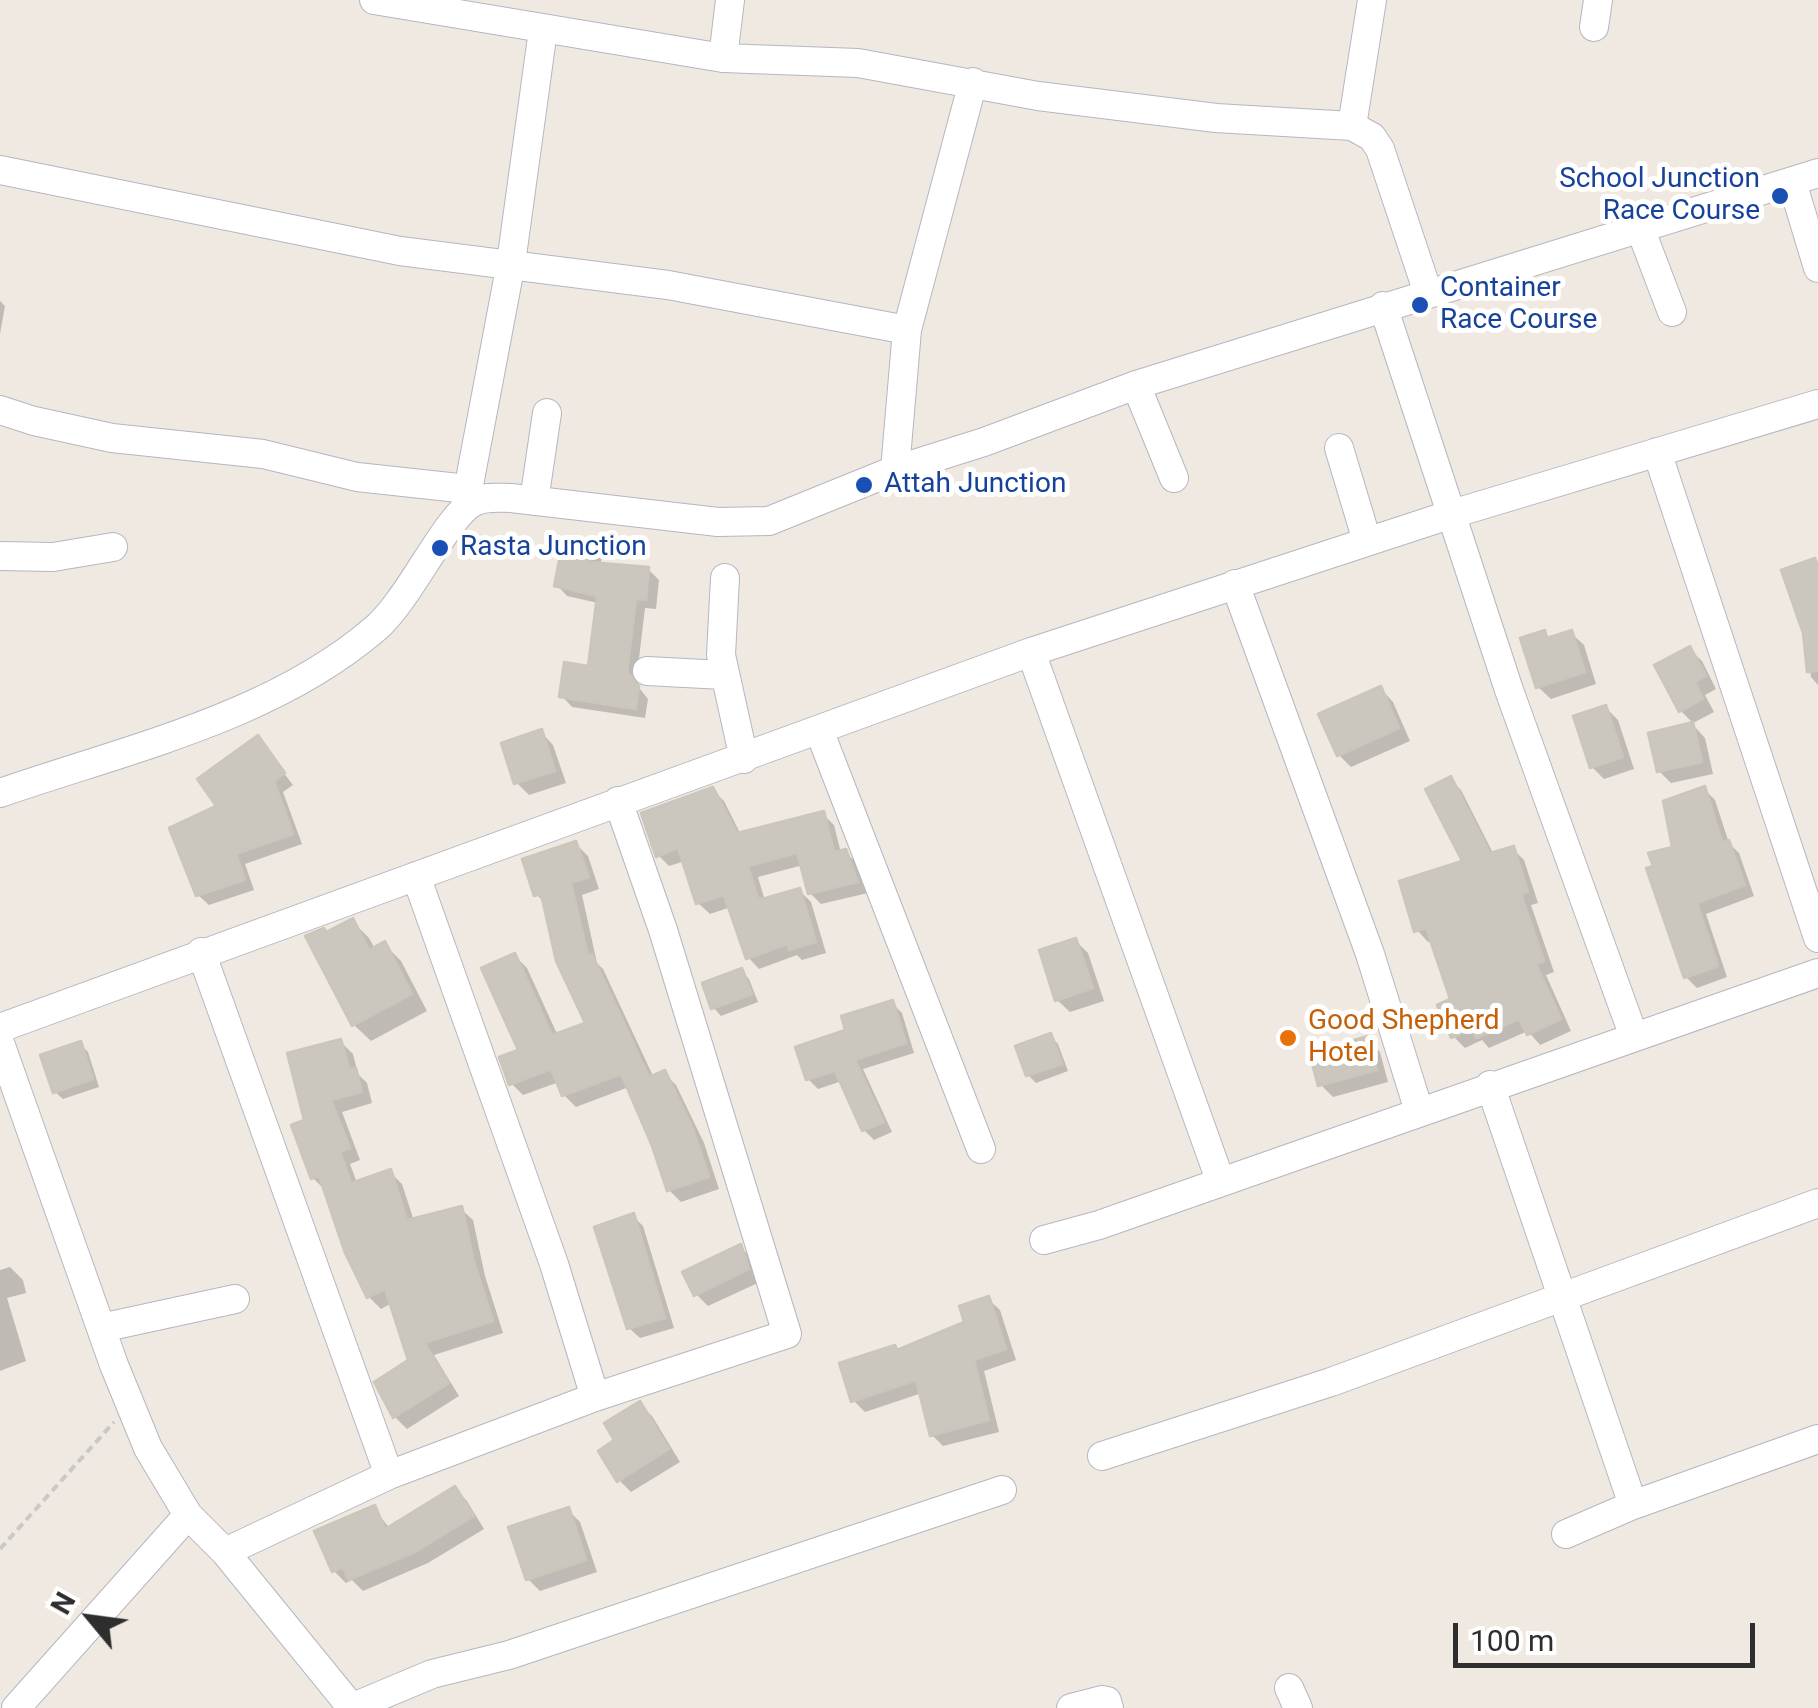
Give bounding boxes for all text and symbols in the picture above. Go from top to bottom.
place label: School Junction Race Course [1559,163,1760,229]
marker: School Junction Race Course [1769,185,1791,207]
place label: Container Race Course [1440,272,1597,338]
marker: Container Race Course [1409,294,1431,316]
place label: Attah Junction [884,468,1066,502]
marker: Attah Junction [853,474,875,496]
place label: Rasta Junction [460,531,647,565]
marker: Rasta Junction [429,537,451,559]
place label: Good Shepherd Hotel [1308,1005,1500,1071]
marker: Good Shepherd Hotel [1277,1027,1299,1049]
north arrow [40,1568,140,1668]
text: N [44,1587,83,1620]
scale bar [1458,1603,1760,1665]
text: 100 m [1470,1623,1554,1658]

